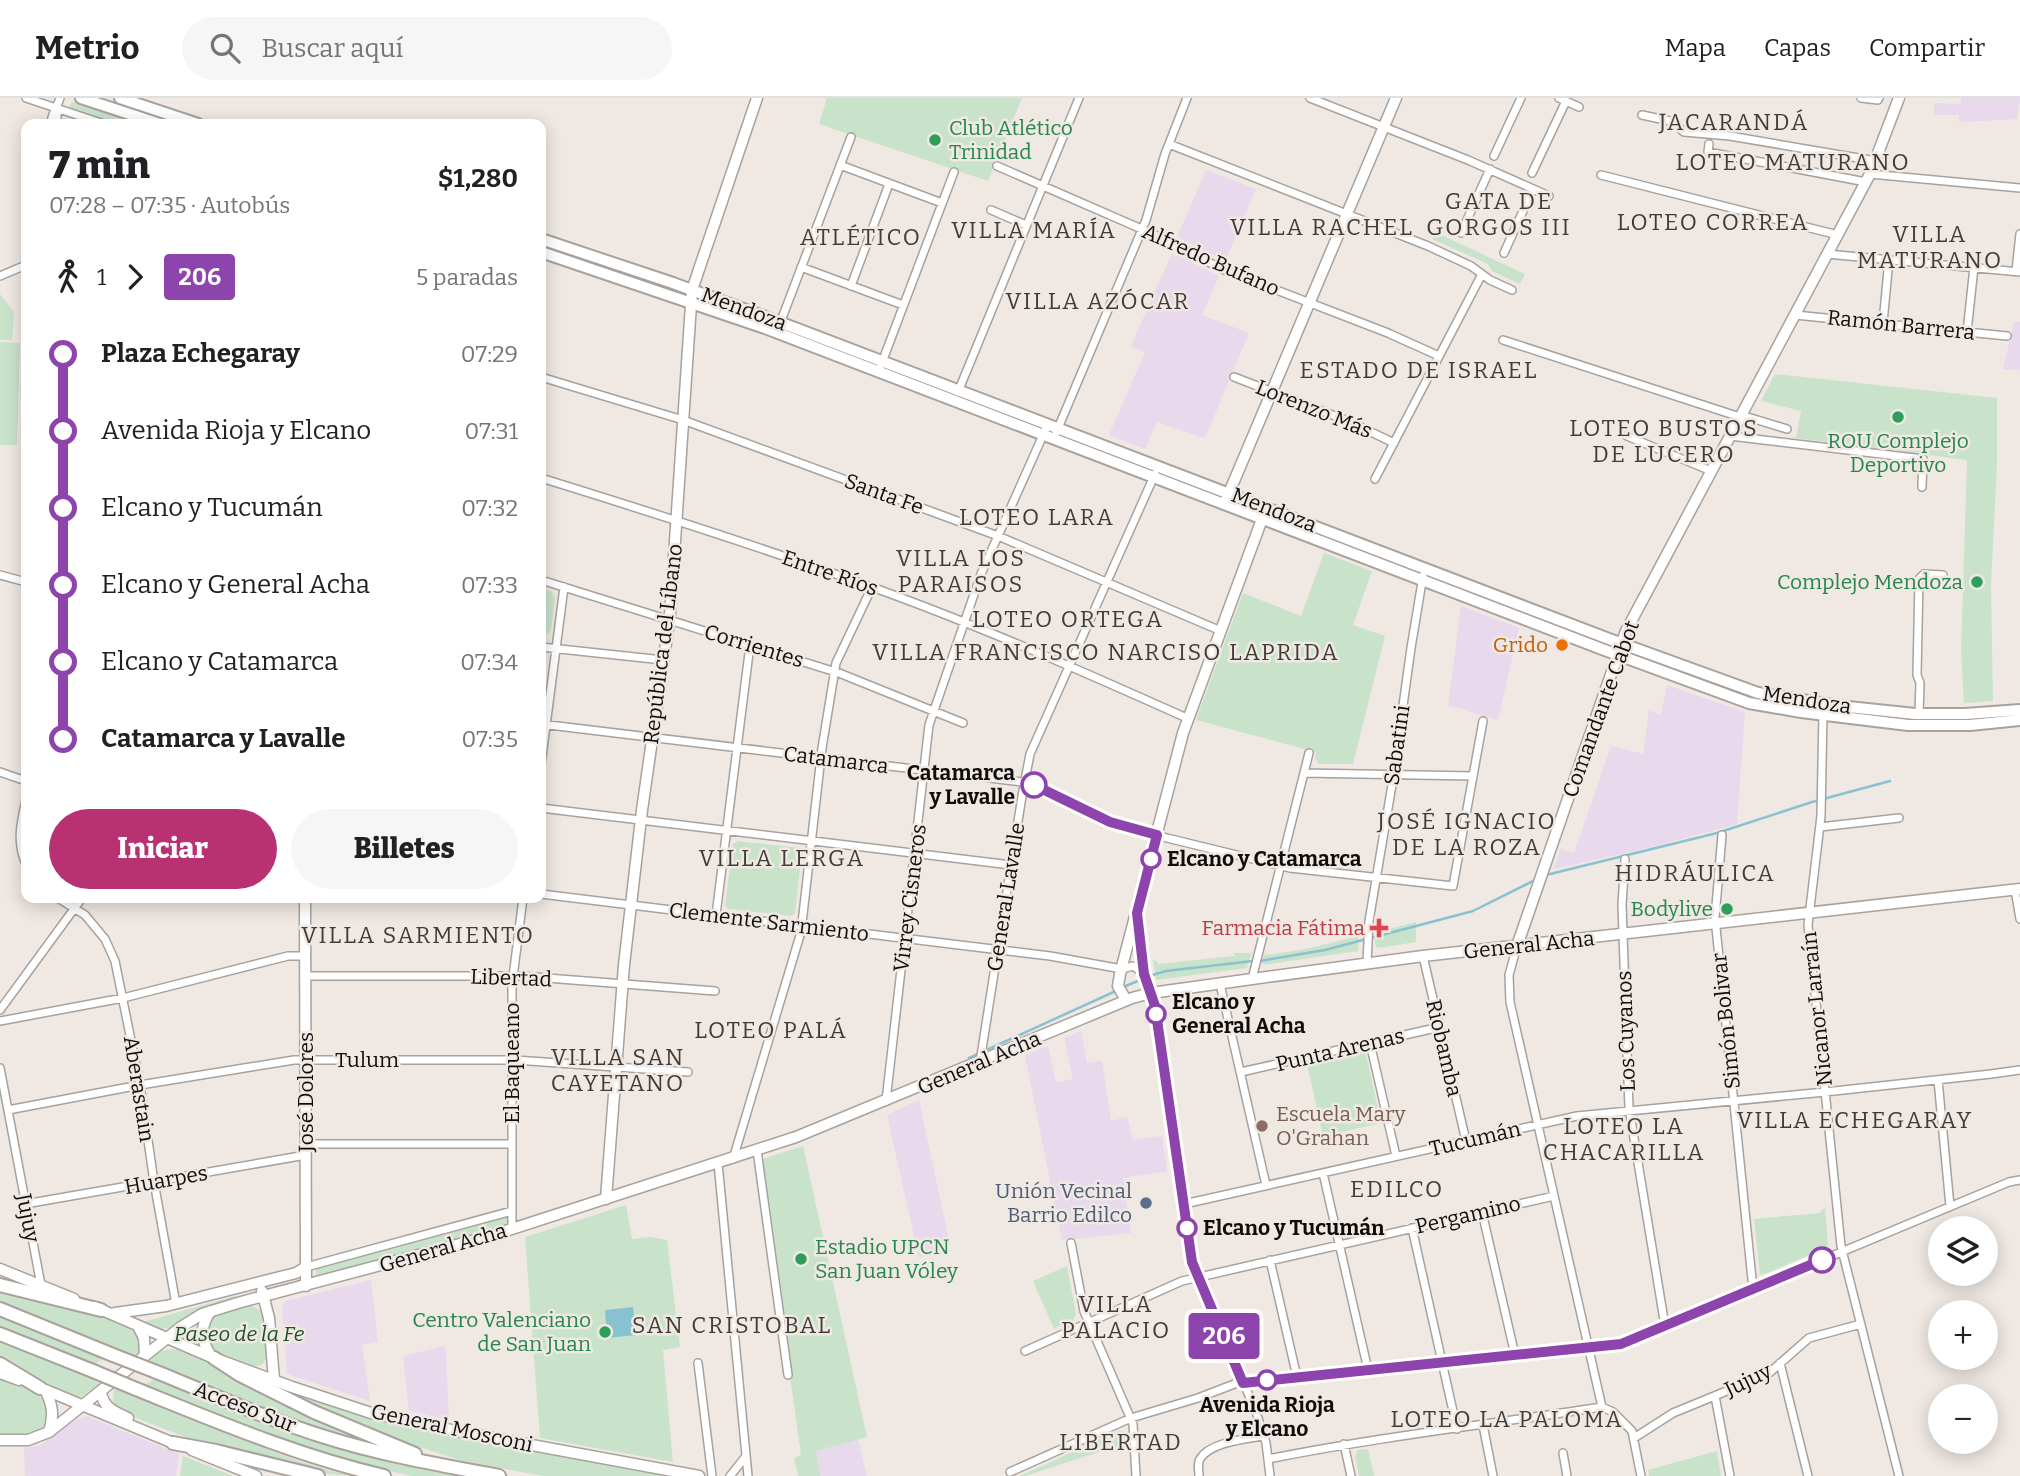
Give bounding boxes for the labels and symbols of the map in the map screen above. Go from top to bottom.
district label: JACARANDÁ [1658,108,1809,136]
place label: Club Atlético Trinidad [949,115,1073,165]
marker: Club Atlético Trinidad [927,132,943,148]
district label: LOTEO MATURANO [1675,148,1911,176]
district label: GATA DE GORGOS III [1426,187,1572,241]
district label: LOTEO CORREA [1617,208,1809,236]
district label: VILLA RACHEL [1230,213,1414,241]
district label: VILLA MARÍA [951,216,1117,244]
street label: Alfredo Bufano [1138,218,1284,302]
district label: VILLA MATURANO [1857,220,2003,274]
district label: ATLÉTICO [800,223,922,251]
street label: Mendoza [698,282,791,337]
district label: VILLA AZÓCAR [1006,287,1190,315]
street label: Ramón Barrera [1826,304,1977,346]
district label: ESTADO DE ISRAEL [1300,356,1538,384]
street label: Lorenzo Más [1252,374,1376,444]
marker: ROU Complejo Deportivo [1890,409,1906,425]
district label: LOTEO BUSTOS DE LUCERO [1569,414,1759,468]
place label: ROU Complejo Deportivo [1827,428,1969,478]
street label: Santa Fe [841,468,927,520]
street label: Mendoza [1228,482,1321,538]
district label: LOTEO LARA [959,503,1115,531]
street label: República del Líbano [638,542,688,746]
street label: Entre Ríos [778,544,882,602]
district label: VILLA LOS PARAISOS [896,544,1026,598]
place label: Complejo Mendoza [1777,569,1964,595]
marker: Complejo Mendoza [1969,574,1985,590]
district label: LOTEO ORTEGA [972,605,1164,633]
street label: Comandante Cabot [1557,617,1645,801]
street label: Corrientes [701,619,807,673]
place label: Grido [1493,632,1548,658]
marker: Grido [1554,637,1570,653]
district label: VILLA FRANCISCO NARCISO LAPRIDA [872,638,1340,666]
street label: Mendoza [1761,680,1854,720]
street label: Sabatini [1379,703,1415,787]
street label: Catamarca [782,741,891,779]
place label: Catamarca y Lavalle [907,760,1015,810]
marker: Catamarca y Lavalle [1021,772,1047,798]
district label: JOSÉ IGNACIO DE LA ROZA [1376,807,1557,861]
street label: General Lavalle [981,821,1031,973]
street label: Virrey Cisneros [888,823,932,973]
district label: VILLA LERGA [699,844,865,872]
place label: Elcano y Catamarca [1167,846,1362,872]
marker: Elcano y Catamarca [1141,849,1161,869]
district label: HIDRÁULICA [1615,859,1775,887]
place label: Bodylive [1631,896,1713,922]
street label: Clemente Sarmiento [667,897,871,947]
marker: Bodylive [1719,901,1735,917]
place label: Farmacia Fátima [1202,915,1366,941]
marker: Farmacia Fátima [1371,920,1387,936]
district label: VILLA SARMIENTO [301,921,535,949]
street label: General Acha [1462,925,1596,965]
street label: Nicanor Larraín [1796,931,1838,1087]
street label: Simón Bolivar [1706,952,1746,1090]
street label: Libertad [470,964,552,992]
street label: Los Cuyanos [1611,970,1641,1092]
place label: Elcano y General Acha [1172,989,1306,1039]
street label: Riobamba [1420,997,1468,1100]
street label: El Baqueano [499,1002,525,1124]
marker: Elcano y General Acha [1146,1004,1166,1024]
district label: LOTEO PALÁ [694,1016,848,1044]
street label: Punta Arenas [1273,1023,1407,1077]
street label: General Acha [913,1025,1045,1101]
street label: José Dolores [293,1032,319,1153]
street label: Aberastain [118,1034,160,1144]
district label: VILLA SAN CAYETANO [551,1043,685,1097]
street label: Tulum [335,1047,399,1073]
place label: Escuela Mary O'Grahan [1276,1101,1406,1151]
district label: VILLA ECHEGARAY [1737,1106,1973,1134]
district label: LOTEO LA CHACARILLA [1543,1112,1705,1166]
street label: Tucumán [1427,1116,1523,1162]
marker: Escuela Mary O'Grahan [1254,1118,1270,1134]
street label: Huarpes [122,1160,210,1200]
district label: EDILCO [1350,1175,1444,1203]
place label: Unión Vecinal Barrio Edilco [995,1178,1132,1228]
street label: Jujuy [10,1190,46,1245]
street label: Pergamino [1413,1190,1523,1240]
marker: Unión Vecinal Barrio Edilco [1138,1195,1154,1211]
place label: Elcano y Tucumán [1203,1215,1385,1241]
street label: General Acha [376,1217,510,1279]
marker: Elcano y Tucumán [1177,1218,1197,1238]
place label: Estadio UPCN San Juan Vóley [815,1234,959,1284]
unlabelled marker [1809,1247,1835,1273]
marker: Estadio UPCN San Juan Vóley [793,1251,809,1267]
district label: VILLA PALACIO [1061,1290,1171,1344]
place label: Centro Valenciano de San Juan [412,1307,591,1357]
district label: SAN CRISTOBAL [632,1311,832,1339]
line badge: 206 [1184,1313,1264,1359]
park label: Paseo de la Fe [174,1321,305,1347]
marker: Centro Valenciano de San Juan [597,1324,613,1340]
street label: Jujuy [1719,1357,1777,1403]
marker: Avenida Rioja y Elcano [1257,1370,1277,1390]
street label: Acceso Sur [190,1376,300,1438]
place label: Avenida Rioja y Elcano [1199,1392,1335,1442]
street label: General Mosconi [369,1398,535,1458]
district label: LOTEO LA PALOMA [1390,1405,1624,1433]
district label: LIBERTAD [1059,1428,1183,1456]

